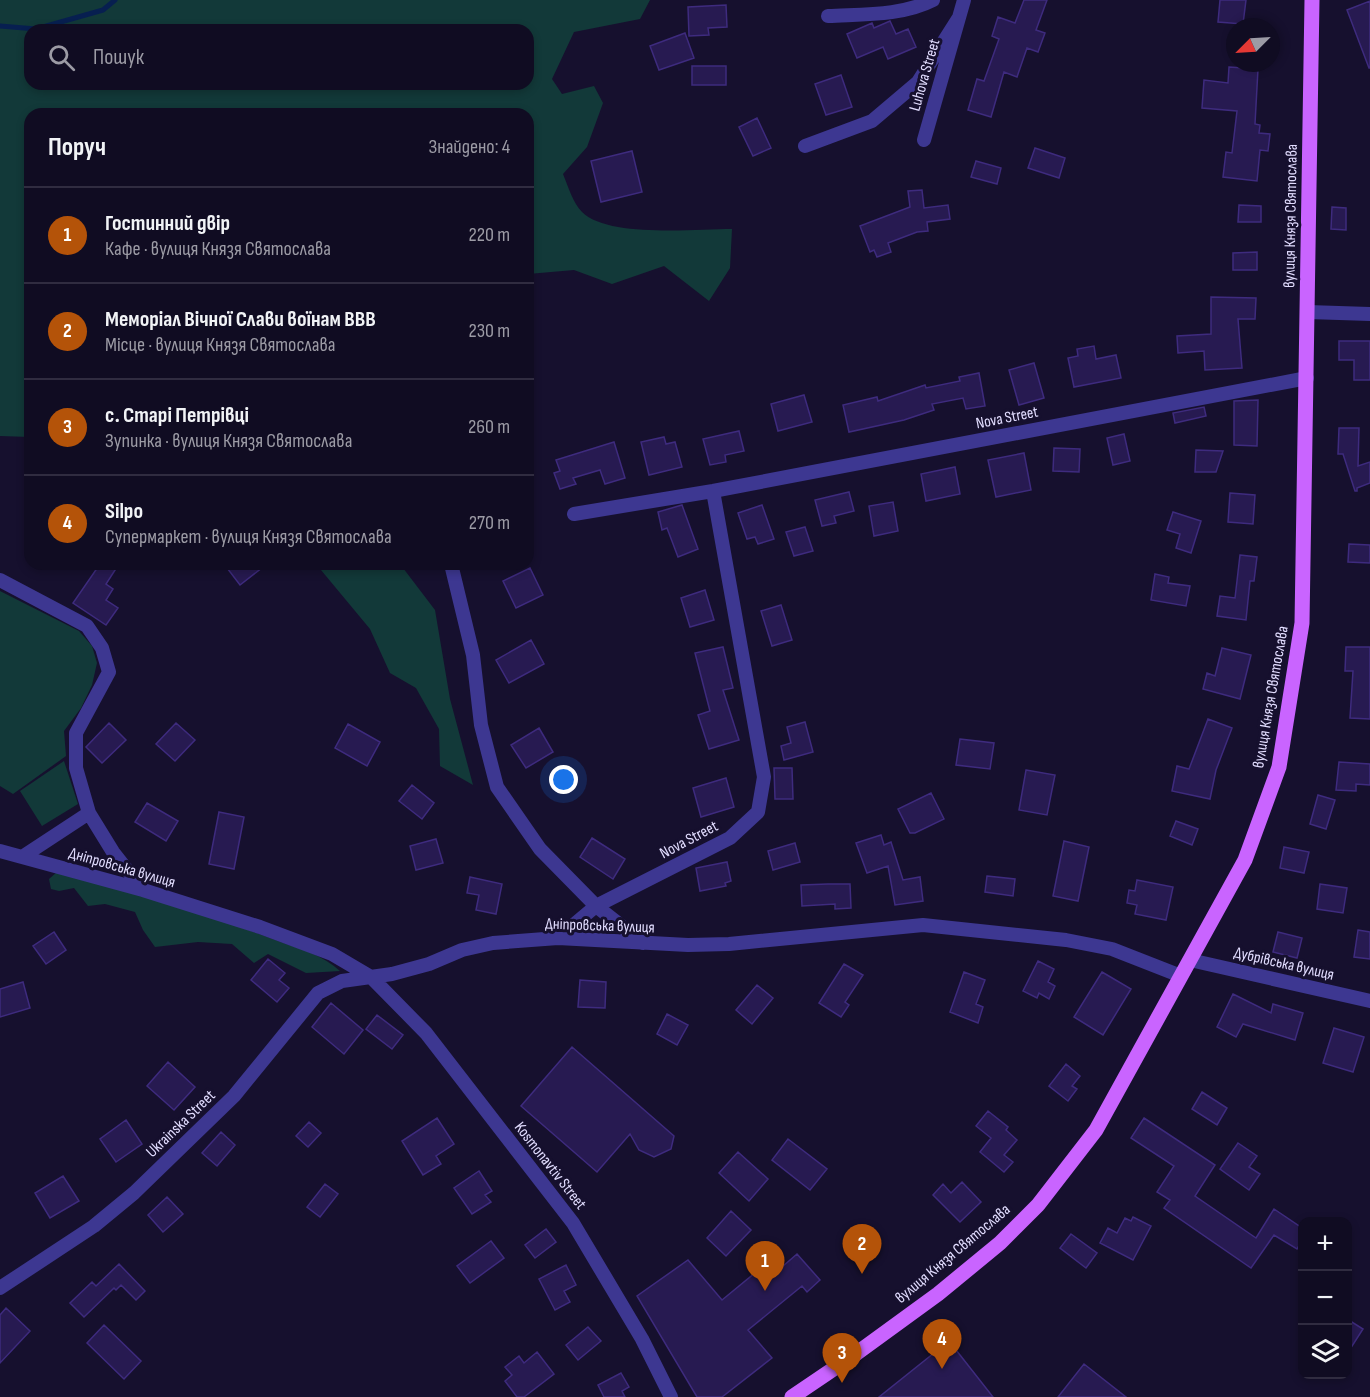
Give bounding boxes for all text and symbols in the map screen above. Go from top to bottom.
north arrow [1226,18,1280,72]
search box [24,24,534,90]
street label: Luhova Street [906,37,944,113]
icon: search [45,41,78,74]
text: Пошук [93,44,144,71]
text: Поруч [48,132,106,163]
text: Знайдено: 4 [428,135,510,159]
street label: вулиця Князя Святослава [1280,144,1302,288]
text: Гостинний двір [105,210,230,237]
text: 1 [64,223,71,247]
text: 220 m [469,223,510,247]
text: Кафе · вулиця Князя Святослава [105,237,331,261]
text: Меморіал Вічної Слави воїнам ВВВ [105,306,376,333]
text: 2 [63,319,72,343]
text: 230 m [468,319,510,343]
text: Місце · вулиця Князя Святослава [105,333,335,357]
text: с. Старі Петрівці [105,402,249,429]
street label: Nova Street [974,403,1040,433]
text: 3 [63,415,72,439]
text: 260 m [468,415,510,439]
text: Зупинка · вулиця Князя Святослава [105,429,352,453]
text: Silpo [105,498,143,525]
text: 4 [63,511,72,535]
text: 270 m [469,511,510,535]
text: Супермаркет · вулиця Князя Святослава [105,525,392,549]
street label: вулиця Князя Святослава [1249,624,1293,770]
your location [549,765,578,794]
street label: Nova Street [657,817,721,863]
street label: Дніпровська вулиця [67,844,177,892]
street label: Дніпровська вулиця [545,915,655,937]
street label: Дубрівська вулиця [1232,943,1336,985]
street label: Ukrainska Street [143,1086,220,1162]
street label: Kosmonavtiv Street [510,1118,590,1214]
street label: вулиця Князя Святослава [892,1200,1014,1308]
map controls [1298,1217,1352,1379]
button: + [1298,1217,1352,1271]
pin: 2 [842,1224,882,1274]
pin: 1 [746,1242,784,1291]
button: − [1298,1271,1352,1325]
pin: 4 [922,1320,962,1369]
button: layers [1298,1325,1352,1379]
pin: 3 [822,1334,862,1383]

